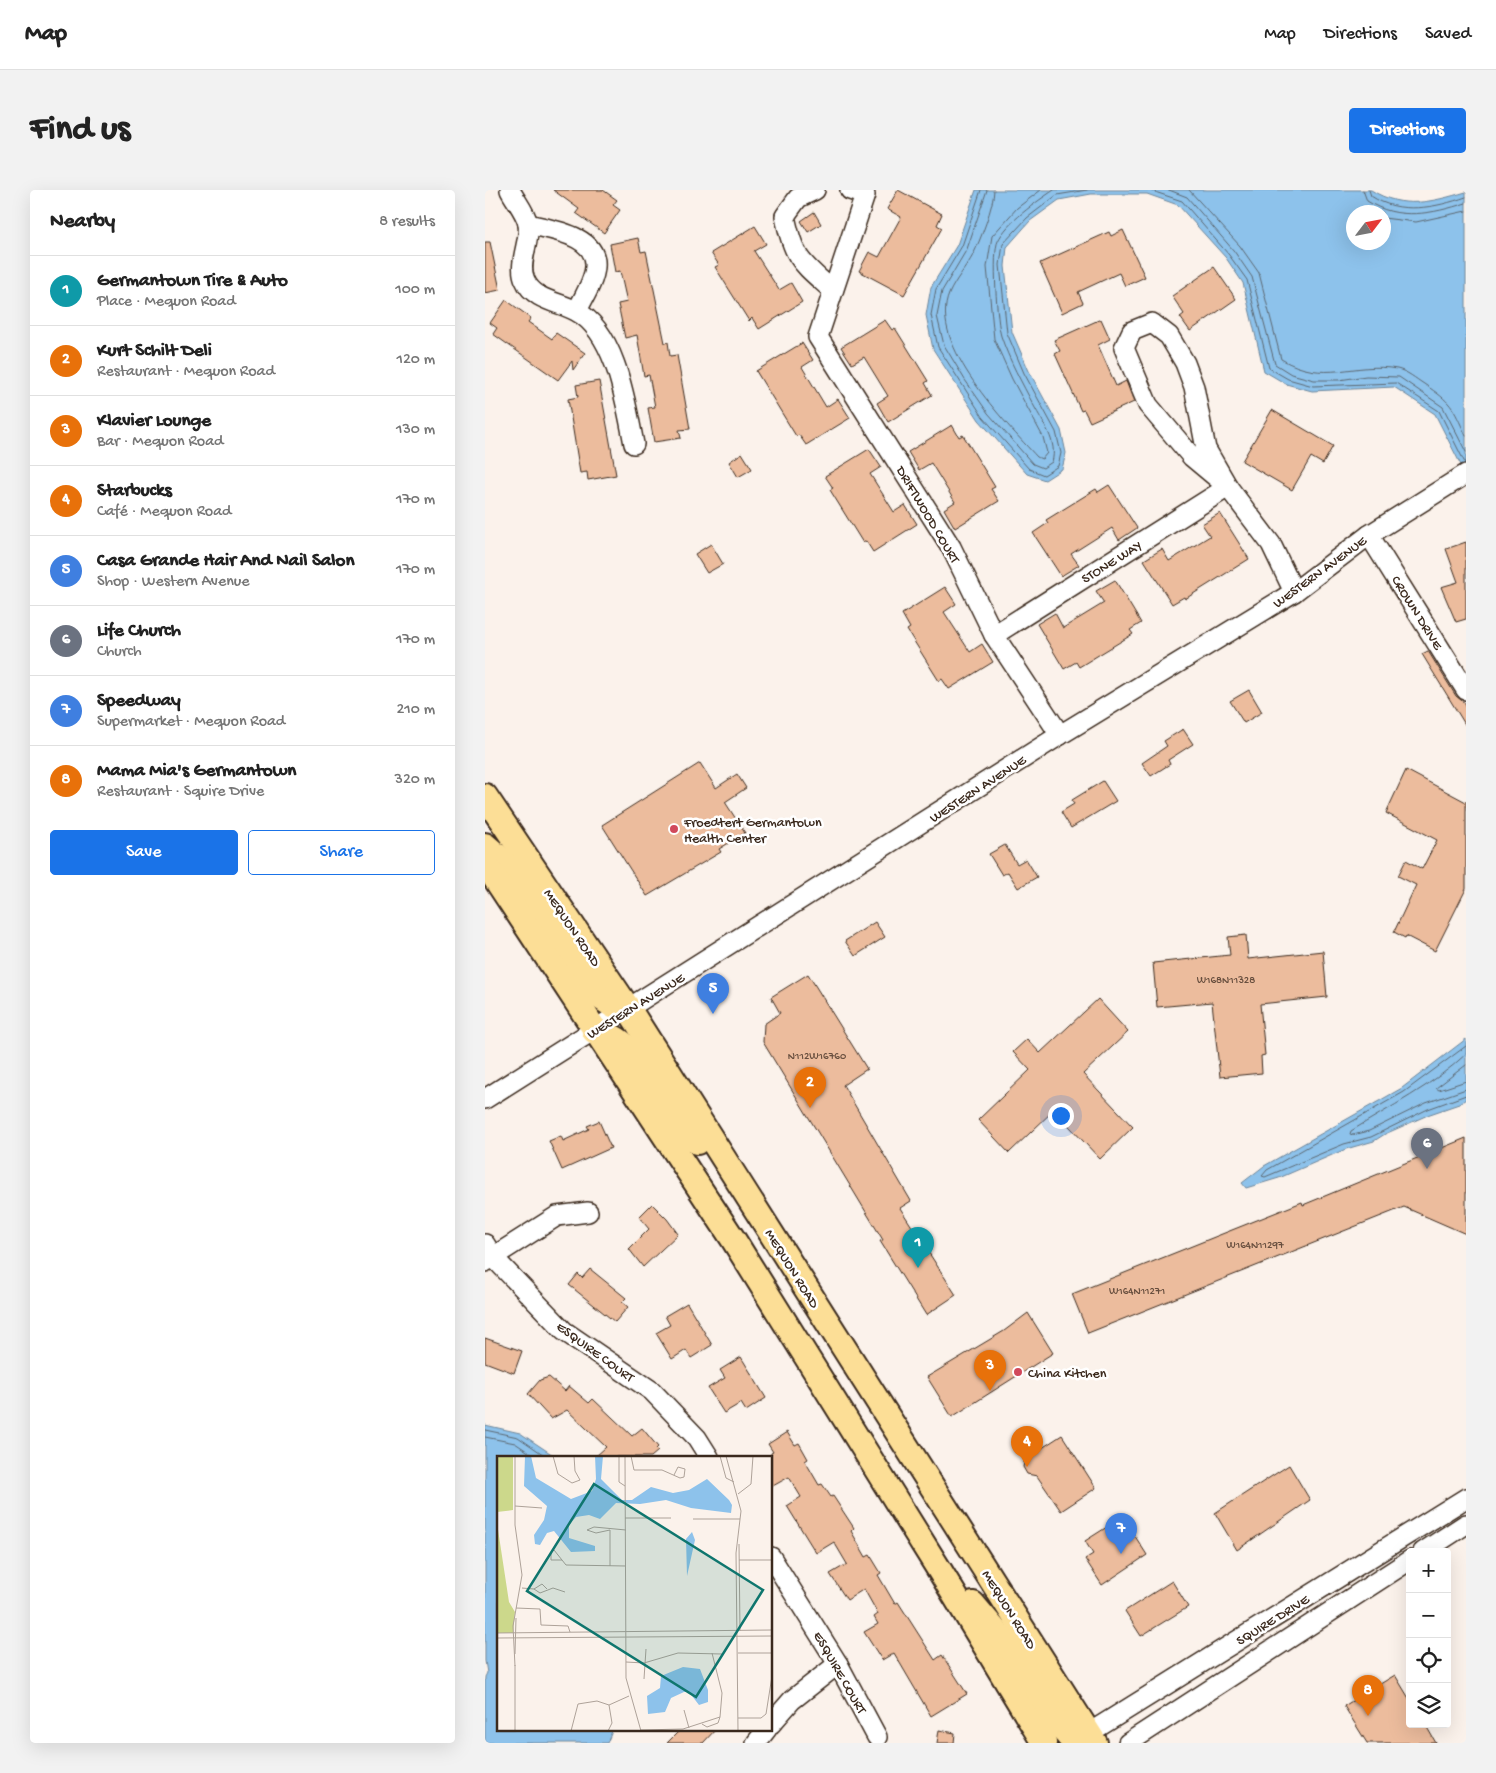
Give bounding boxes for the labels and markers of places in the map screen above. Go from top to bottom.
place label: Froedtert Germantown Health Center [683,815,822,848]
marker: Froedtert Germantown Health Center [668,823,680,835]
pin: 5 [697,973,729,1014]
pin: 2 [794,1067,826,1108]
pin: 6 [1411,1128,1443,1169]
pin: 1 [902,1227,934,1268]
pin: 3 [974,1350,1006,1391]
marker: China Kitchen [1012,1366,1024,1378]
place label: China Kitchen [1028,1366,1107,1383]
pin: 4 [1011,1426,1043,1467]
pin: 7 [1105,1513,1137,1554]
pin: 8 [1352,1675,1384,1716]

